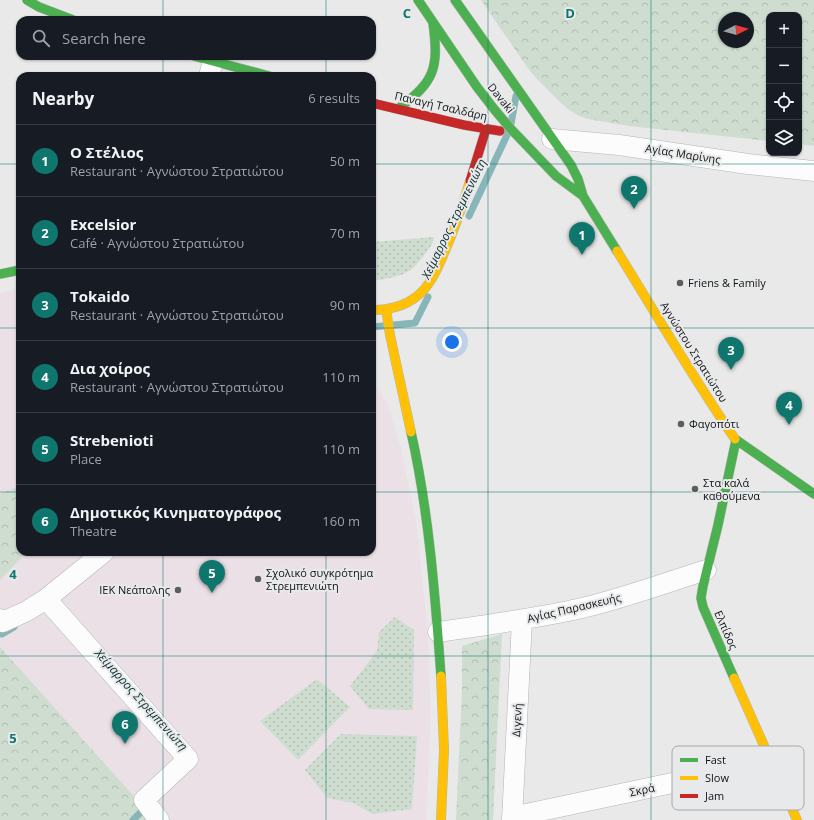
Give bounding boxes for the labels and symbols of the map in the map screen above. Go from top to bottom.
text: C [403,4,411,22]
text: D [565,4,575,22]
north arrow [718,12,754,48]
street label: Davaki [485,80,518,116]
street label: Παναγή Τσαλδάρη [393,88,489,123]
street label: Αγίας Μαρίνης [644,140,722,167]
water label: Χείμαρρος Στρεμπενιώτη [417,156,490,283]
pin: 2 [621,176,647,209]
pin: 1 [569,222,595,255]
place label: Friens & Family [688,275,766,290]
marker: Friens & Family [675,278,685,288]
street label: Αγνώστου Στρατιώτου [657,299,732,405]
your location [442,332,462,352]
pin: 3 [718,337,744,370]
pin: 4 [776,392,802,425]
place label: Φαγοπότι [689,416,740,431]
marker: Φαγοπότι [676,419,686,429]
place label: Στα καλά καθούμενα [703,475,760,503]
marker: Στα καλά καθούμενα [690,484,700,494]
pin: 5 [199,560,225,593]
text: 4 [9,565,17,583]
place label: Σχολικό συγκρότημα Στρεμπενιώτη [266,565,374,593]
marker: Σχολικό συγκρότημα Στρεμπενιώτη [253,574,263,584]
place label: ΙΕΚ Νεάπολης [99,582,170,597]
marker: ΙΕΚ Νεάπολης [173,585,183,595]
street label: Αγίας Παρασκευής [526,589,622,626]
street label: Ελπίδος [711,608,742,652]
water label: Χείμαρρος Στρεμπενιώτη [90,644,192,754]
street label: Διγενή [508,703,525,737]
pin: 6 [112,711,138,744]
text: 5 [9,729,17,747]
legend [672,746,804,810]
text: Fast [705,752,726,767]
text: Slow [705,770,729,785]
street label: Σκρά [628,779,656,799]
text: Jam [704,788,724,803]

